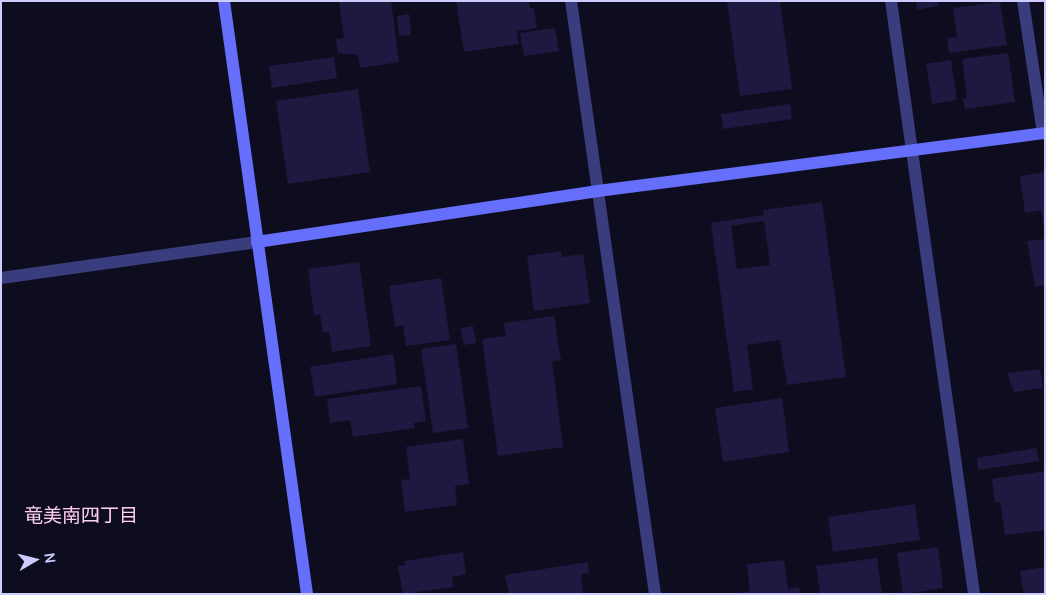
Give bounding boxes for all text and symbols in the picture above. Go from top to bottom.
district label: 竜美南四丁目 [24,505,138,527]
north arrow [10,535,60,585]
text: N [40,552,60,564]

